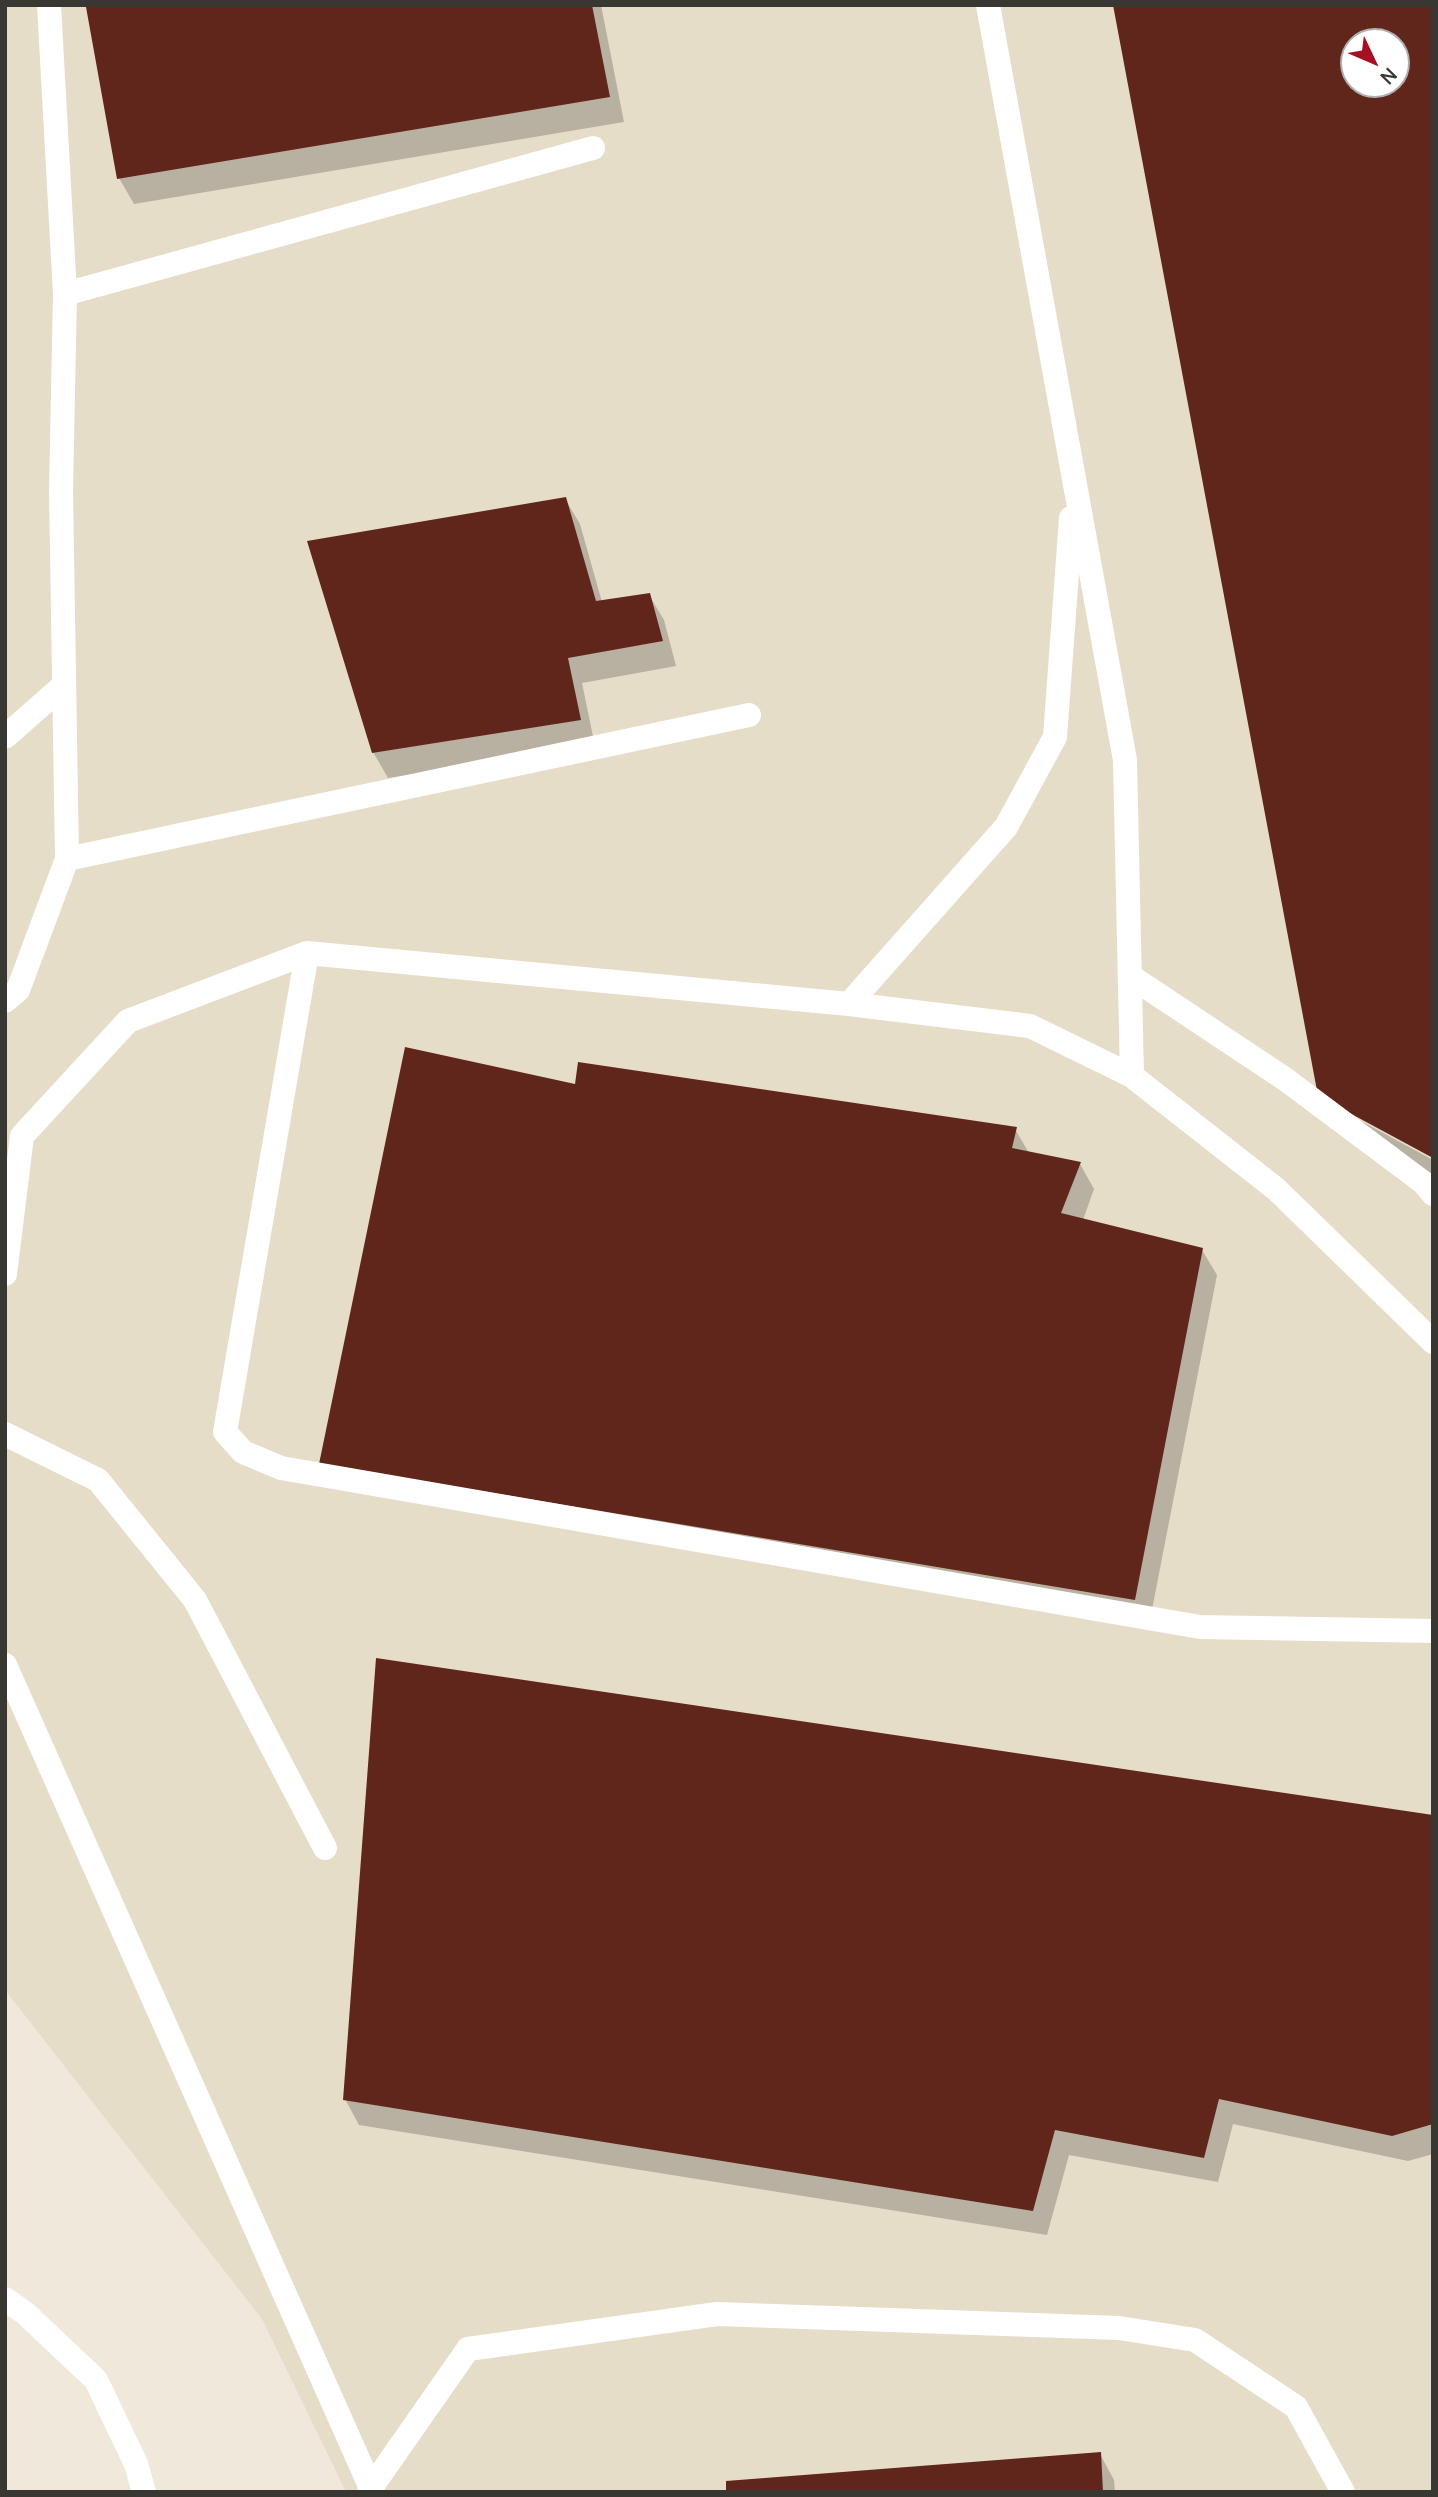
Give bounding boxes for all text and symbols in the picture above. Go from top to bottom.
north arrow [1340,28,1410,98]
text: N [1375,62,1403,90]

